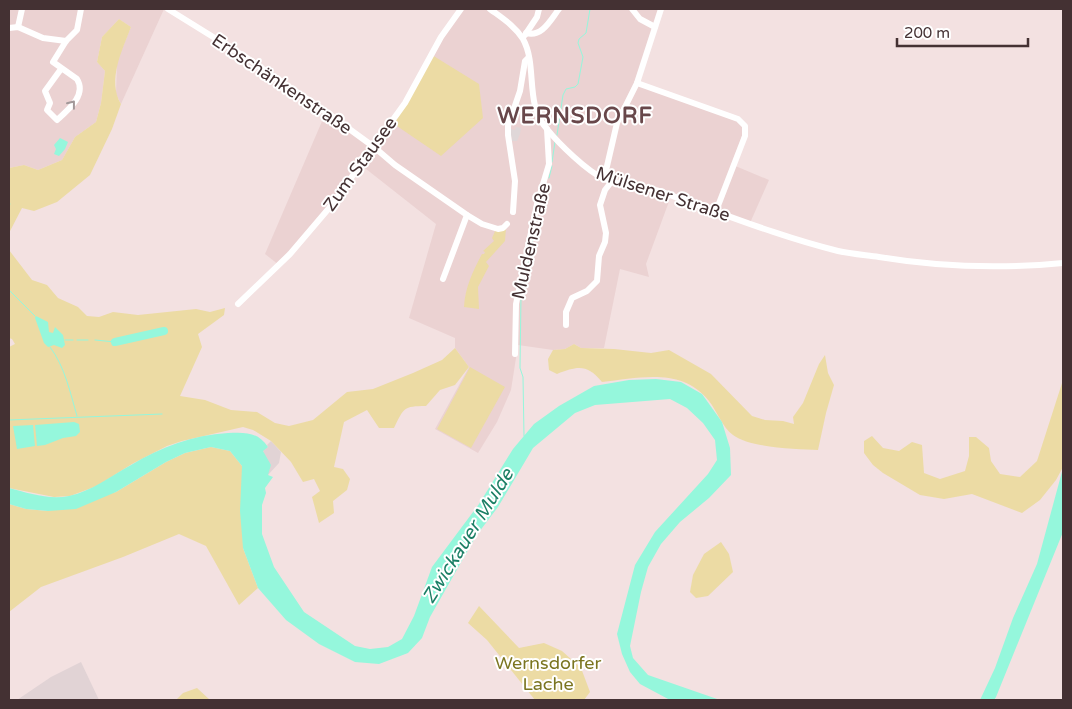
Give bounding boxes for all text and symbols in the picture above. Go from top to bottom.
scale bar [897,15,1028,47]
text: 200 m [904,24,950,42]
street label: Erbschänkenstraße [208,29,356,139]
one-way arrow [66,101,75,110]
district label: WERNSDORF [497,103,653,129]
street label: Zum Stausee [318,113,402,215]
street label: Mülsener Straße [593,162,733,226]
street label: Muldenstraße [507,181,555,301]
water label: Zwickauer Mulde [418,464,519,607]
park label: Wernsdorfer Lache [495,652,601,695]

